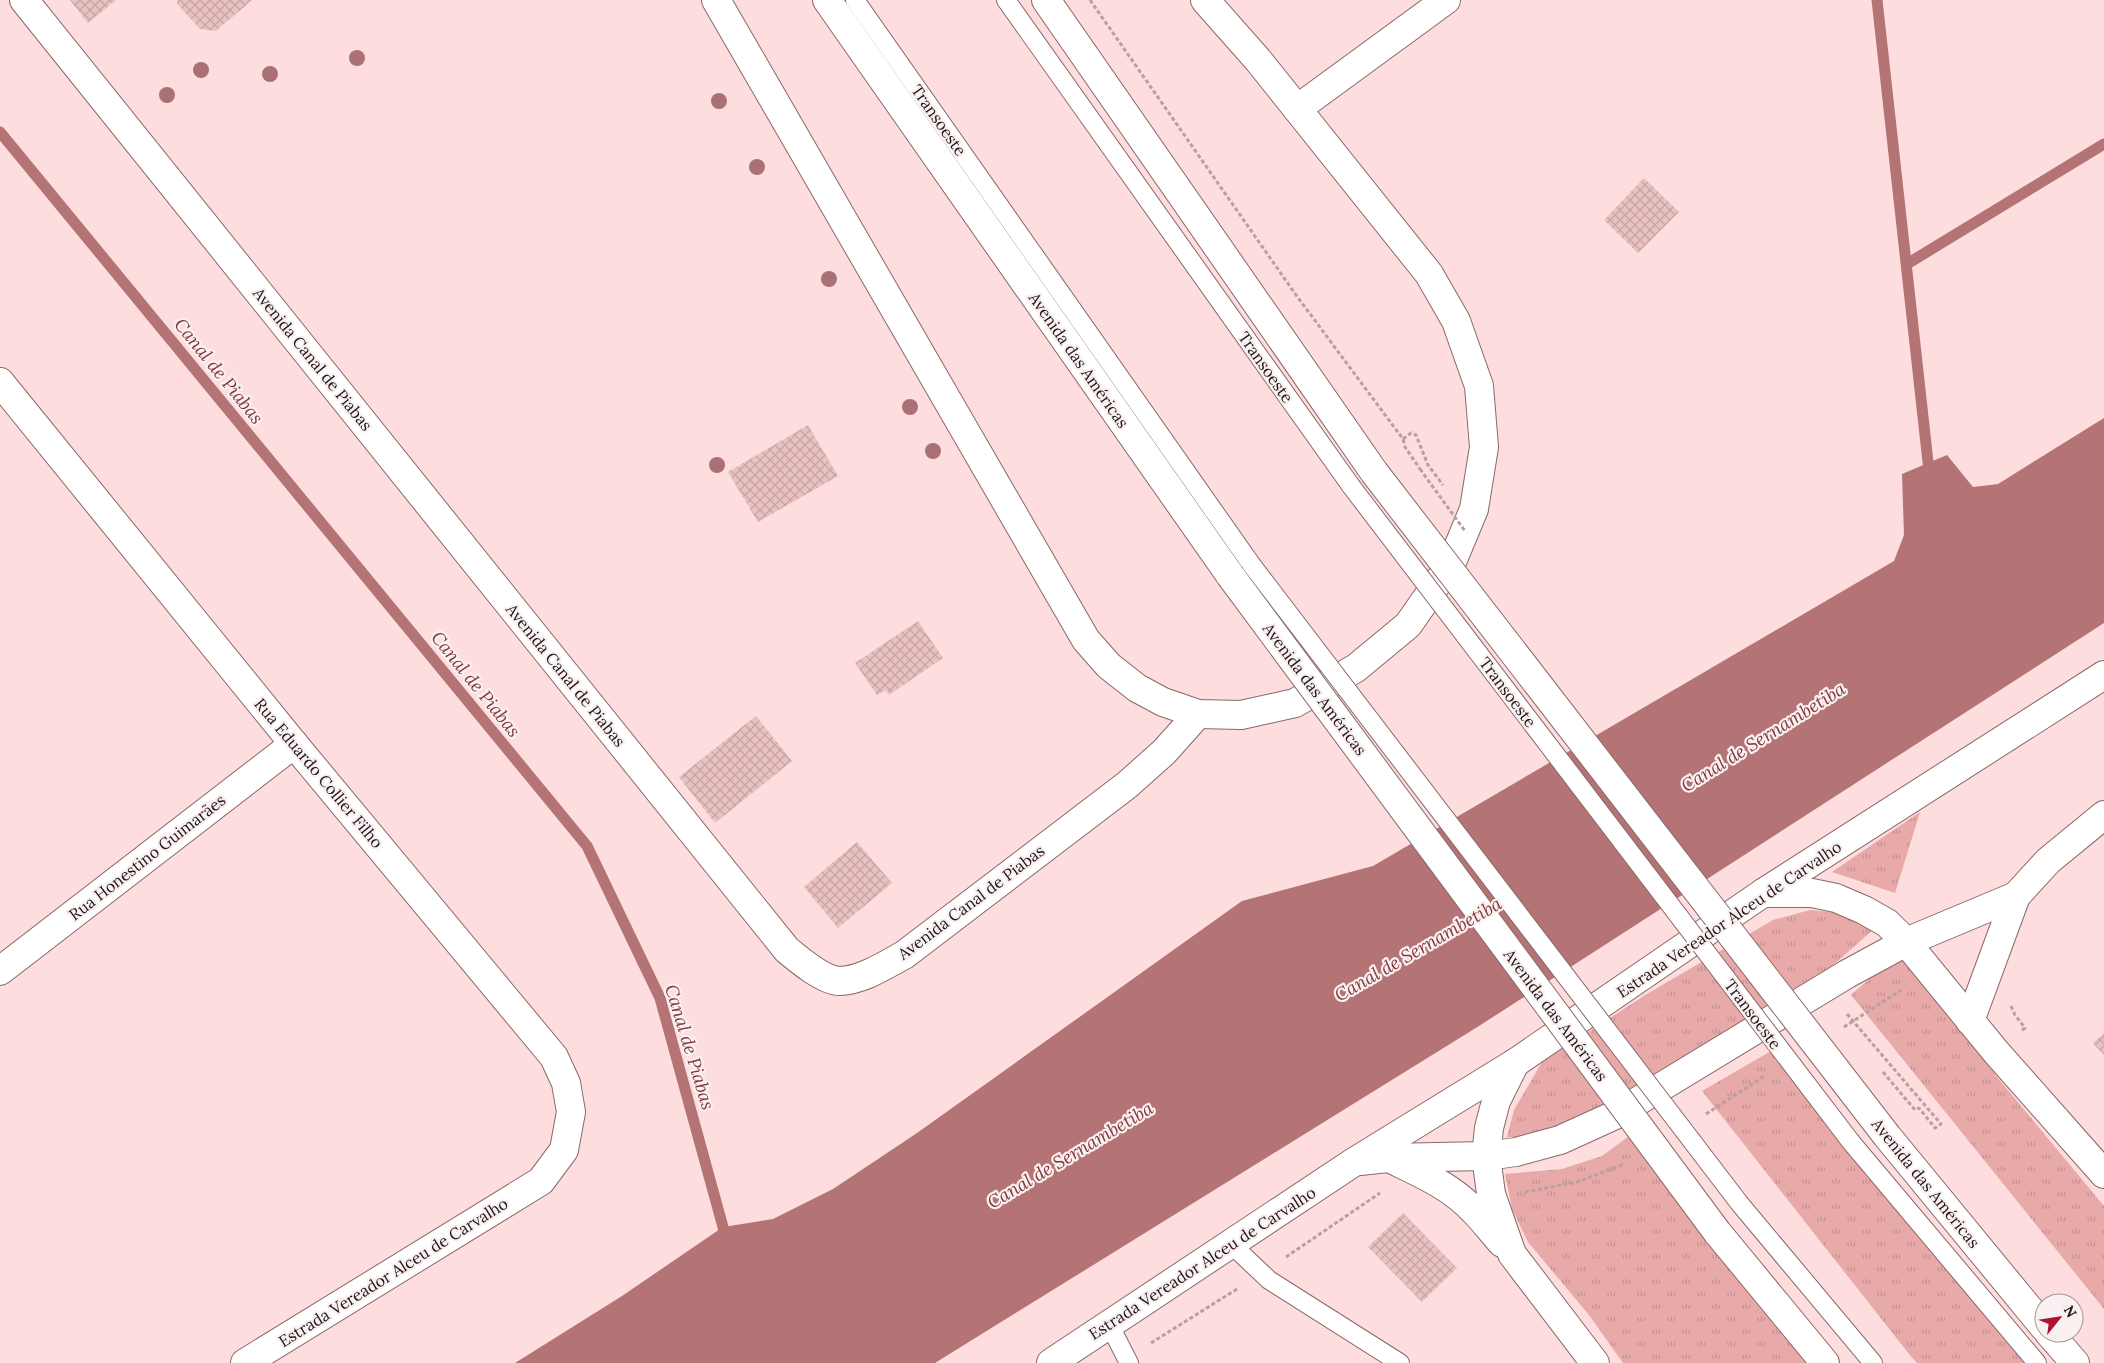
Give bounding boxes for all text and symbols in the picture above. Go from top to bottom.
street label: Transoeste [907,80,971,160]
street label: Avenida Canal de Piabas [248,283,377,435]
street label: Avenida das Américas [1024,288,1133,432]
water label: Canal de Piabas [169,313,269,429]
street label: Transoeste [1234,327,1298,407]
street label: Avenida Canal de Piabas [501,599,630,751]
street label: Avenida das Américas [1258,618,1371,759]
water label: Canal de Piabas [426,626,526,742]
street label: Transoeste [1475,653,1541,731]
water label: Canal de Sernambetiba [1677,677,1849,797]
street label: Rua Eduardo Collier Filho [250,694,388,852]
street label: Rua Honestino Guimarães [65,790,229,924]
street label: Estrada Vereador Alceu de Carvalho [1613,836,1845,1002]
street label: Avenida Canal de Piabas [893,840,1048,964]
water label: Canal de Sernambetiba [1330,892,1506,1006]
street label: Avenida das Américas [1499,944,1612,1085]
street label: Transoeste [1720,975,1786,1053]
water label: Canal de Piabas [660,982,720,1112]
water label: Canal de Sernambetiba [983,1096,1157,1214]
street label: Avenida das Américas [1867,1114,1984,1252]
street label: Estrada Vereador Alceu de Carvalho [1085,1182,1319,1344]
street label: Estrada Vereador Alceu de Carvalho [275,1193,511,1351]
north arrow [2034,1293,2084,1343]
text: N [2060,1302,2081,1321]

